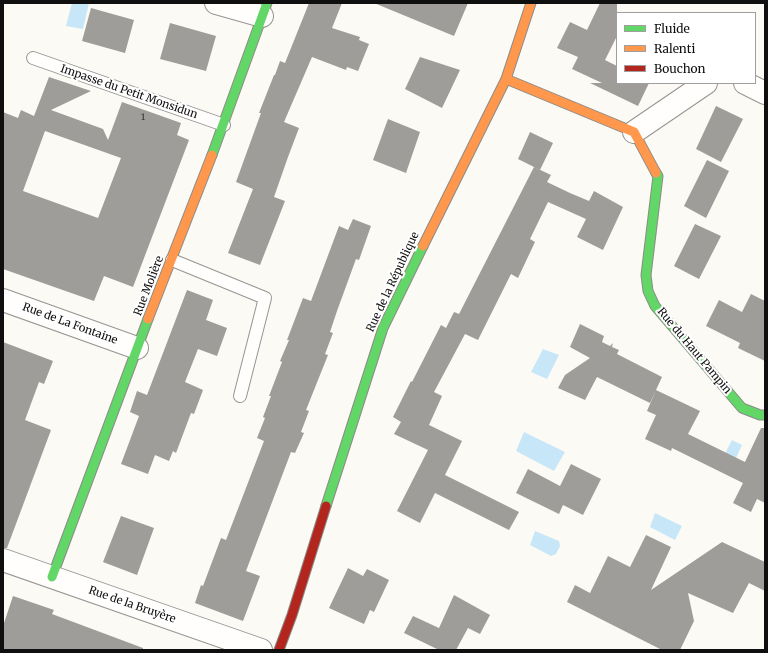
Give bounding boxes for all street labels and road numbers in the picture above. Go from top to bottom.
street label: Impasse du Petit Monsidun [59,62,199,122]
street label: Rue de la République [364,230,422,334]
street label: Rue Molière [132,254,166,318]
street label: Rue de La Fontaine [21,301,119,347]
street label: Rue du Haut Pampin [654,305,734,397]
street label: Rue de la Bruyère [87,584,177,626]

